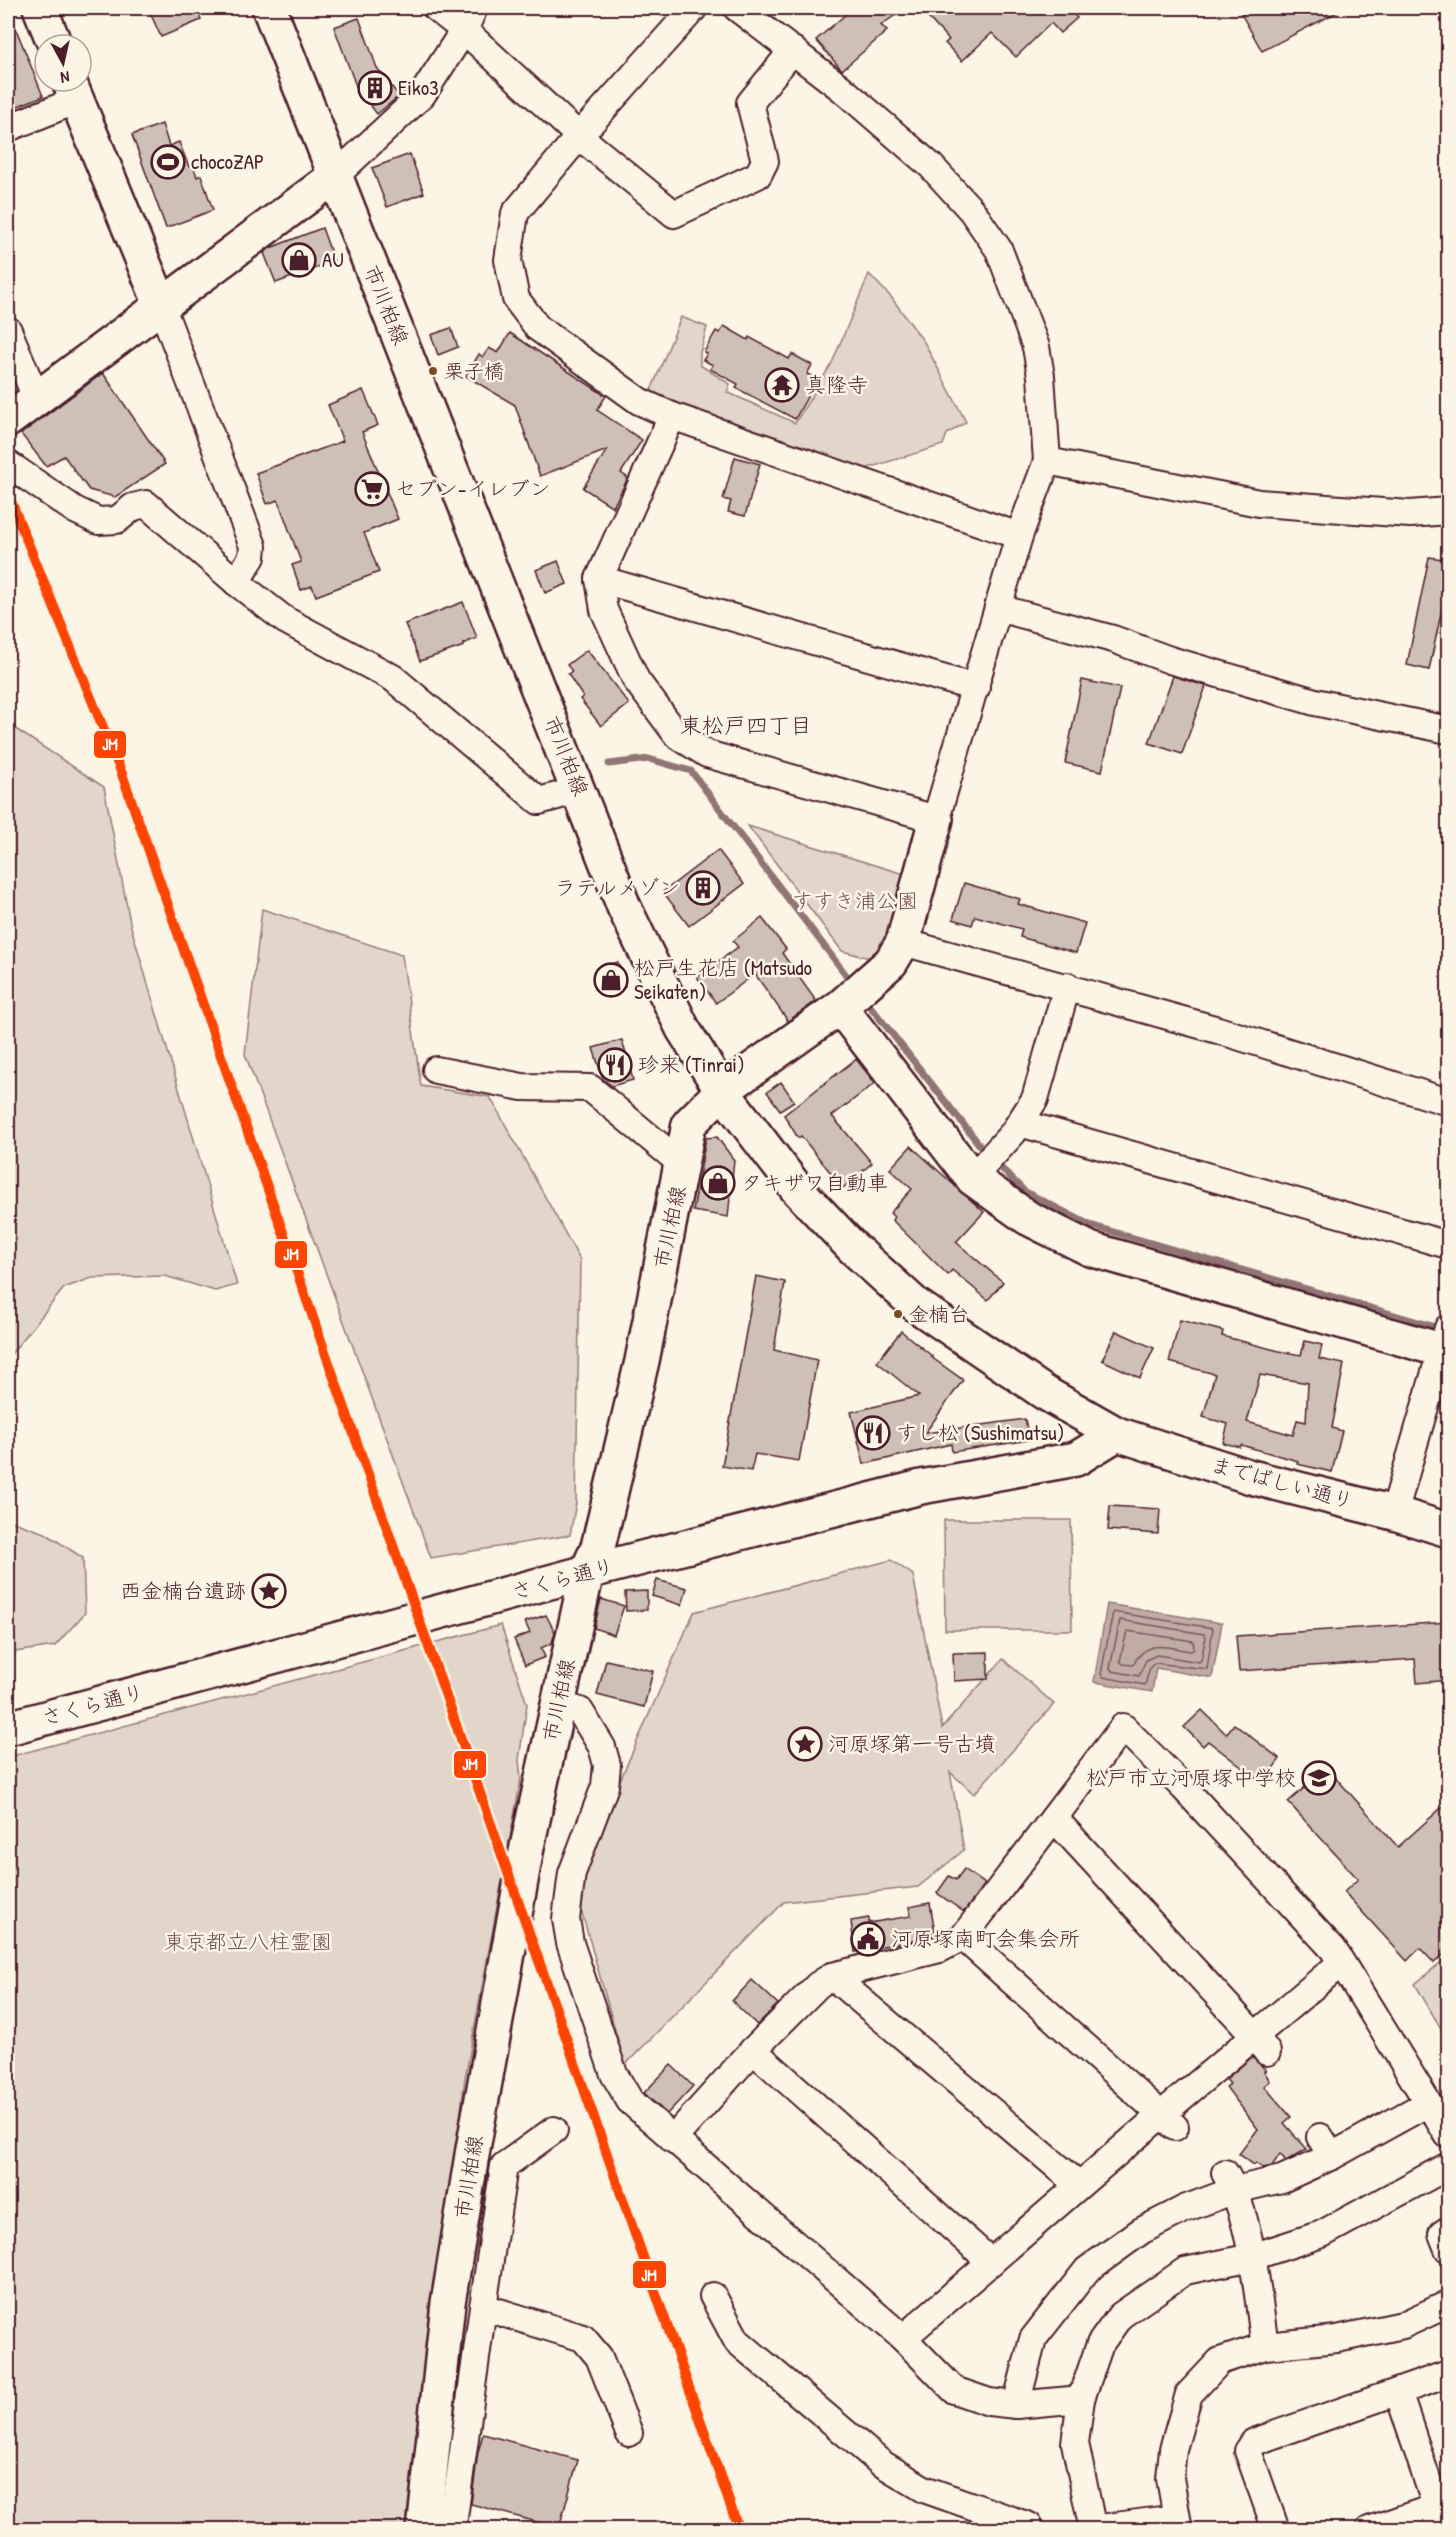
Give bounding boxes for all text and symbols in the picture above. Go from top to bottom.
north arrow [33,33,93,93]
text: N [59,66,71,89]
building icon: Eiko3 [357,70,393,106]
place label: Eiko3 [398,73,439,102]
sports icon: chocoZAP [150,144,186,180]
place label: chocoZAP [191,147,264,176]
shop icon: AU [281,242,317,278]
place label: AU [322,245,344,274]
street label: 市川柏線 [357,260,416,349]
place label: 栗子橋 [444,357,504,384]
marker: 栗子橋 [427,365,439,377]
temple icon: 真隆寺 [764,367,800,403]
place label: 真隆寺 [805,370,868,399]
supermarket icon: セブン-イレブン [354,471,390,507]
place label: セブン-イレブン [395,474,550,503]
district label: 東松戸四丁目 [680,710,812,740]
street label: 市川柏線 [537,711,596,800]
line badge: JM [93,730,127,759]
text: JM [102,733,118,755]
building icon: ラテルメゾン [685,870,721,906]
place label: ラテルメゾン [555,873,680,902]
park label: すすき浦公園 [792,886,918,915]
place label: 松戸生花店 (Matsudo Seikaten) [634,953,812,1006]
shop icon: 松戸生花店 (Matsudo Seikaten) [593,962,629,998]
restaurant icon: 珍来 (Tinrai) [597,1047,633,1083]
place label: 珍来 (Tinrai) [638,1050,745,1079]
shop icon: タキザワ自動車 [700,1165,736,1201]
place label: タキザワ自動車 [741,1168,888,1197]
street label: 市川柏線 [647,1183,692,1271]
line badge: JM [274,1240,308,1269]
text: JM [283,1243,299,1265]
place label: 金楠台 [909,1300,969,1327]
marker: 金楠台 [892,1308,904,1320]
restaurant icon: すし松 (Sushimatsu) [855,1415,891,1451]
place label: すし松 (Sushimatsu) [896,1418,1064,1447]
street label: までばしい通り [1208,1450,1357,1515]
street label: さくら通り [508,1551,617,1606]
place icon: 西金楠台遺跡 [251,1573,287,1609]
place label: 西金楠台遺跡 [120,1576,246,1605]
street label: 市川柏線 [536,1656,581,1744]
street label: さくら通り [38,1677,147,1732]
place icon: 河原塚第一号古墳 [787,1726,823,1762]
place label: 河原塚第一号古墳 [828,1729,996,1758]
line badge: JM [453,1750,487,1779]
text: JM [462,1753,478,1775]
school or university icon: 松戸市立河原塚中学校 [1301,1760,1337,1796]
place label: 松戸市立河原塚中学校 [1086,1763,1296,1792]
public building icon: 河原塚南町会集会所 [850,1921,886,1957]
place label: 河原塚南町会集会所 [891,1924,1080,1953]
park label: 東京都立八柱霊園 [164,1927,332,1956]
street label: 市川柏線 [448,2133,489,2221]
line badge: JM [632,2260,667,2289]
text: JM [641,2264,657,2286]

